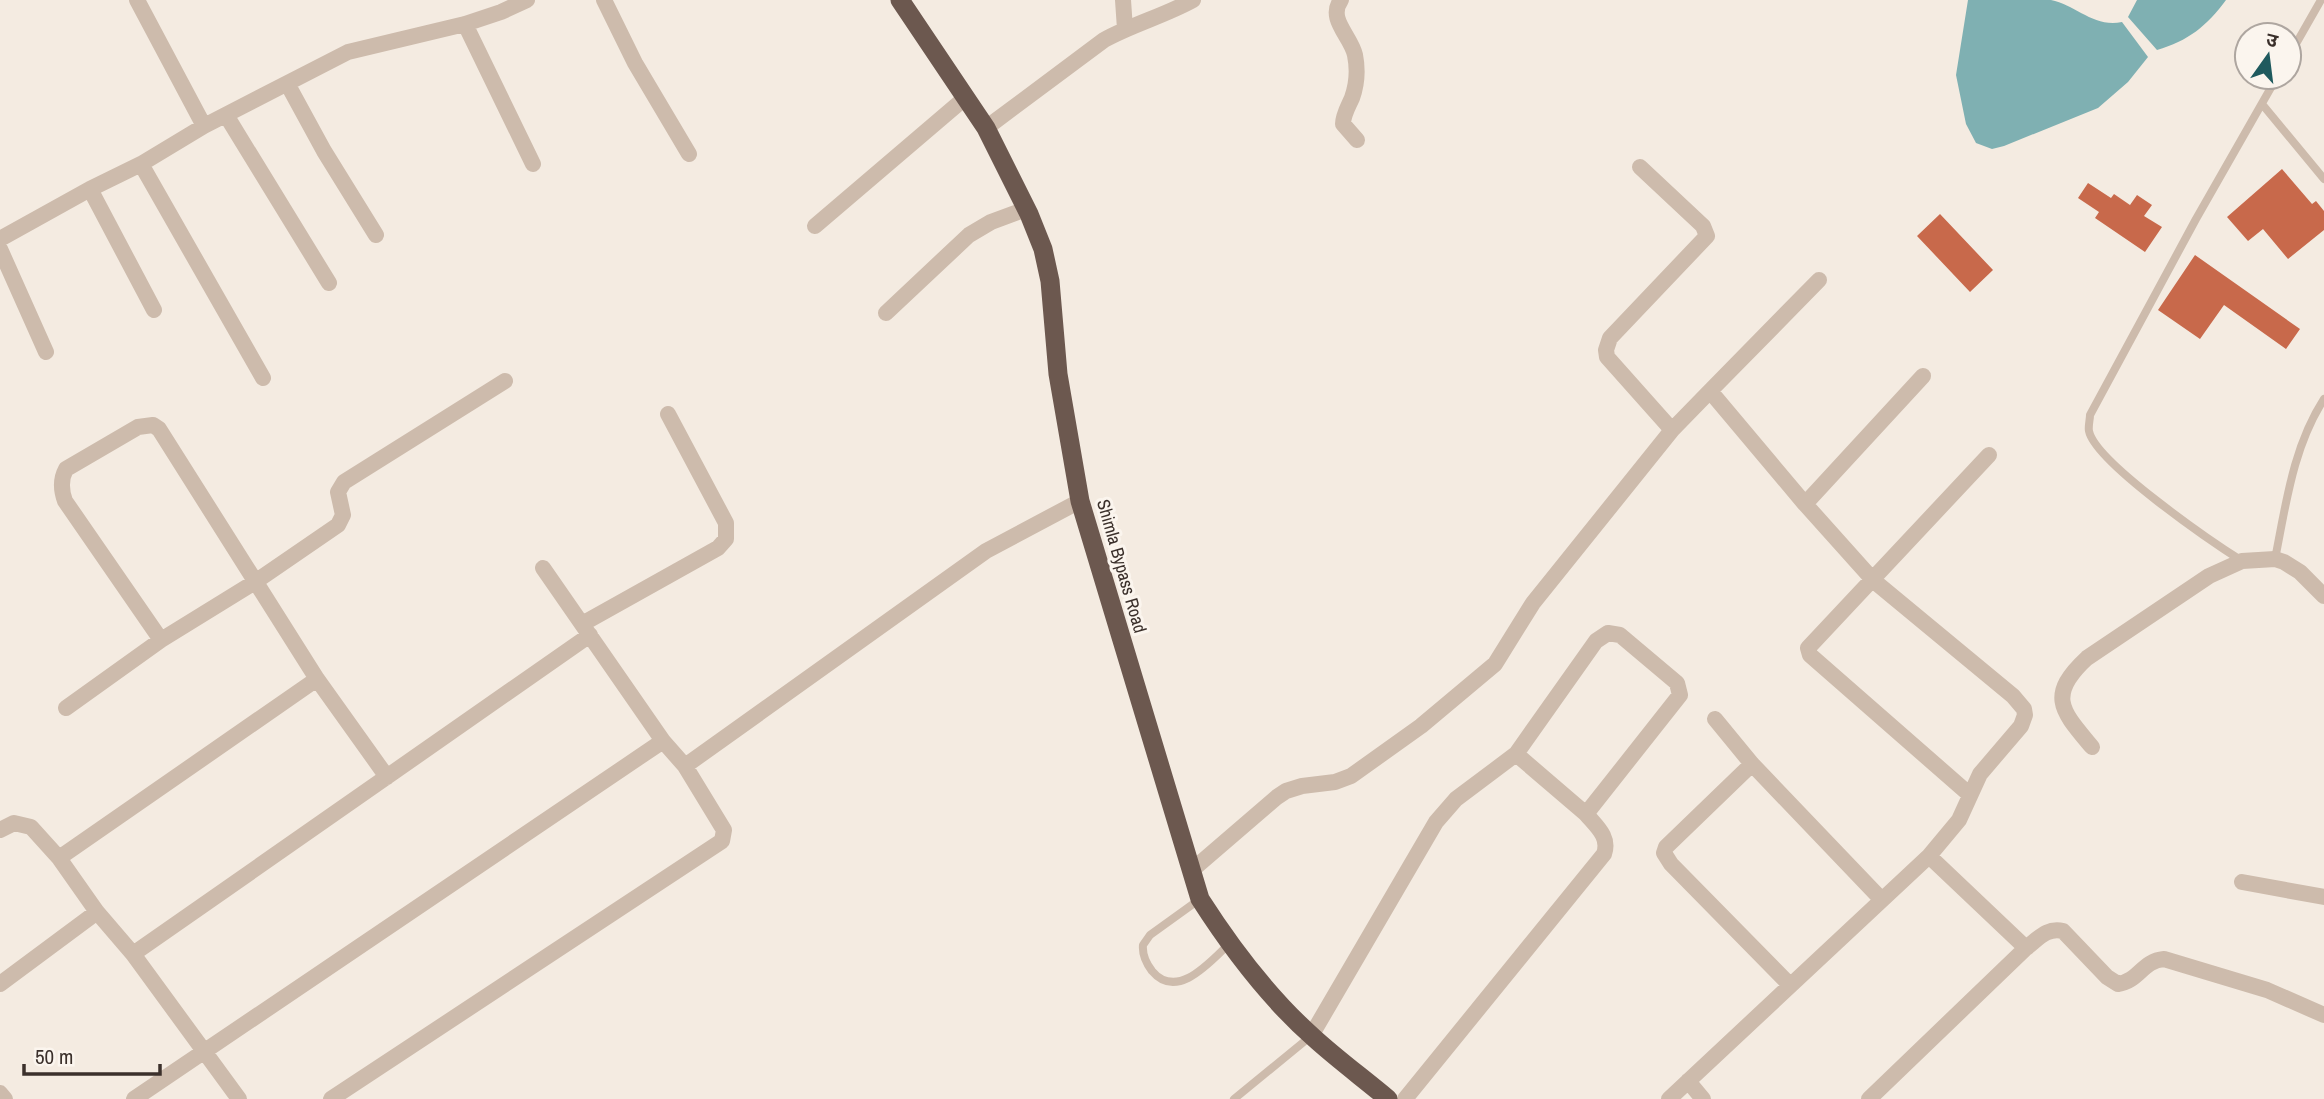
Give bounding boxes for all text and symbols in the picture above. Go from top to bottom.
north arrow [2233,21,2303,91]
text: उ [2264,26,2282,54]
street label: Shimla Bypass Road [1091,496,1153,636]
scale bar [24,1032,161,1076]
text: 50 m [35,1042,73,1071]

